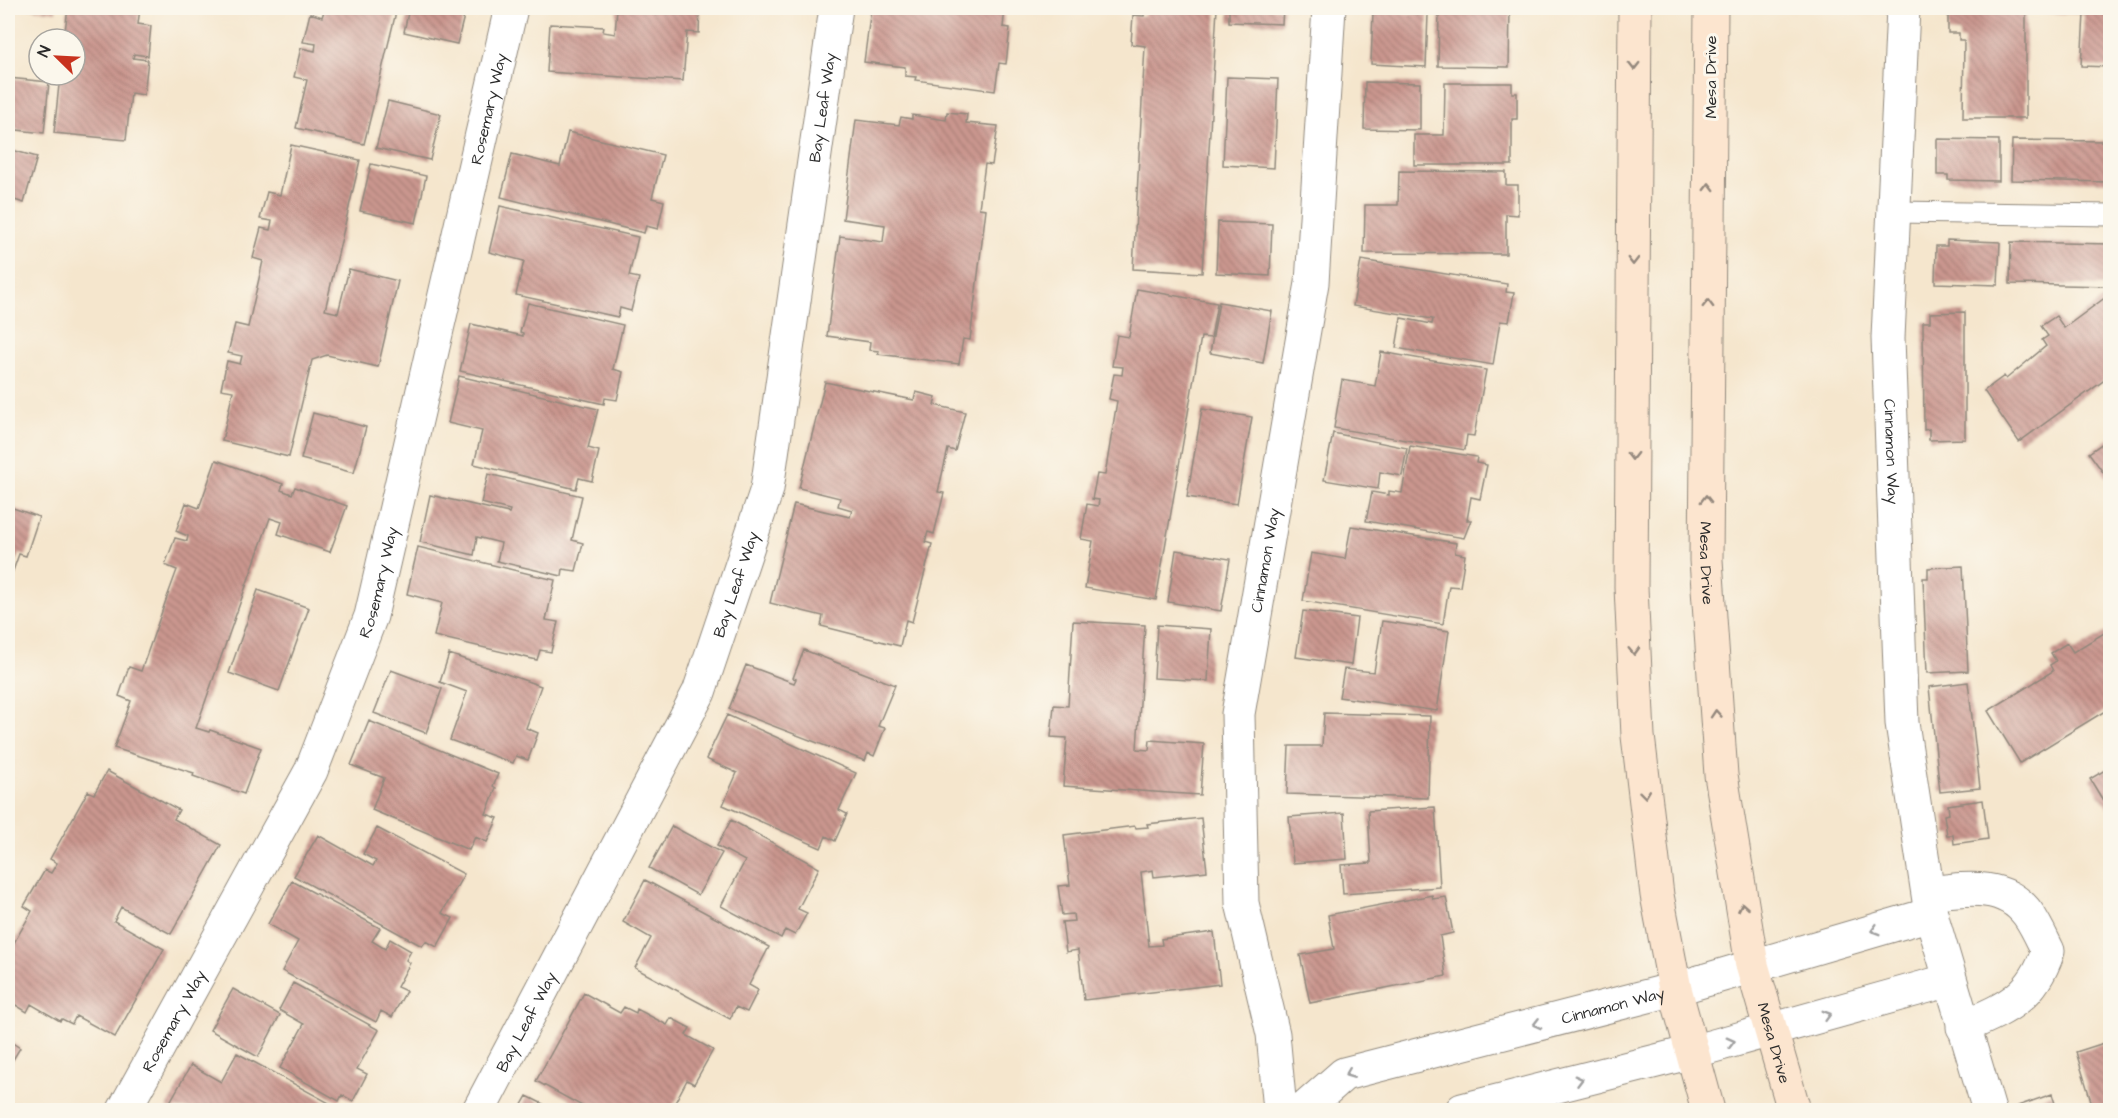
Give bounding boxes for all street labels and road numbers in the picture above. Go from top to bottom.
street label: Mesa Drive [1700,35,1722,119]
street label: Rosemary Way [465,51,513,167]
street label: Bay Leaf Way [804,51,842,164]
street label: Cinnamon Way [1878,398,1904,505]
street label: Cinnamon Way [1246,506,1286,614]
street label: Mesa Drive [1694,521,1719,606]
street label: Rosemary Way [354,524,404,641]
street label: Bay Leaf Way [708,528,765,640]
street label: Rosemary Way [137,966,212,1076]
street label: Bay Leaf Way [491,968,563,1076]
street label: Cinnamon Way [1559,982,1667,1030]
street label: Mesa Drive [1751,1000,1796,1086]

